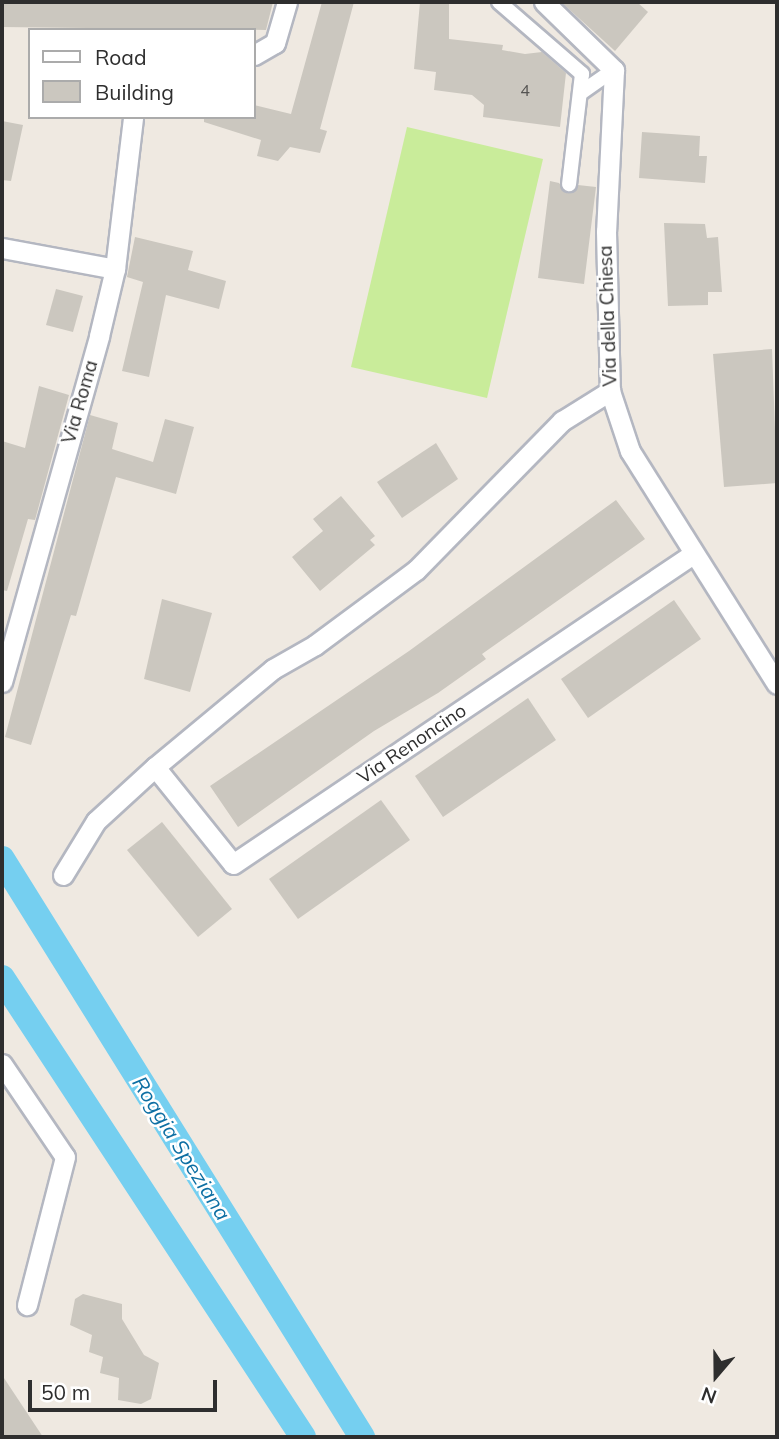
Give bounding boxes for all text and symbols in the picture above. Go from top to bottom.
legend [28,28,256,119]
text: Road [95,44,146,70]
text: Building [95,79,174,105]
house number: 4 [520,80,530,100]
street label: Via della Chiesa [594,245,622,387]
street label: Via Roma [57,358,103,446]
street label: Via Renoncino [353,699,471,789]
water label: Roggia Speziana [128,1071,236,1225]
north arrow [681,1341,751,1411]
scale bar [32,1366,220,1410]
text: 50 m [41,1379,90,1405]
text: N [698,1382,720,1409]

